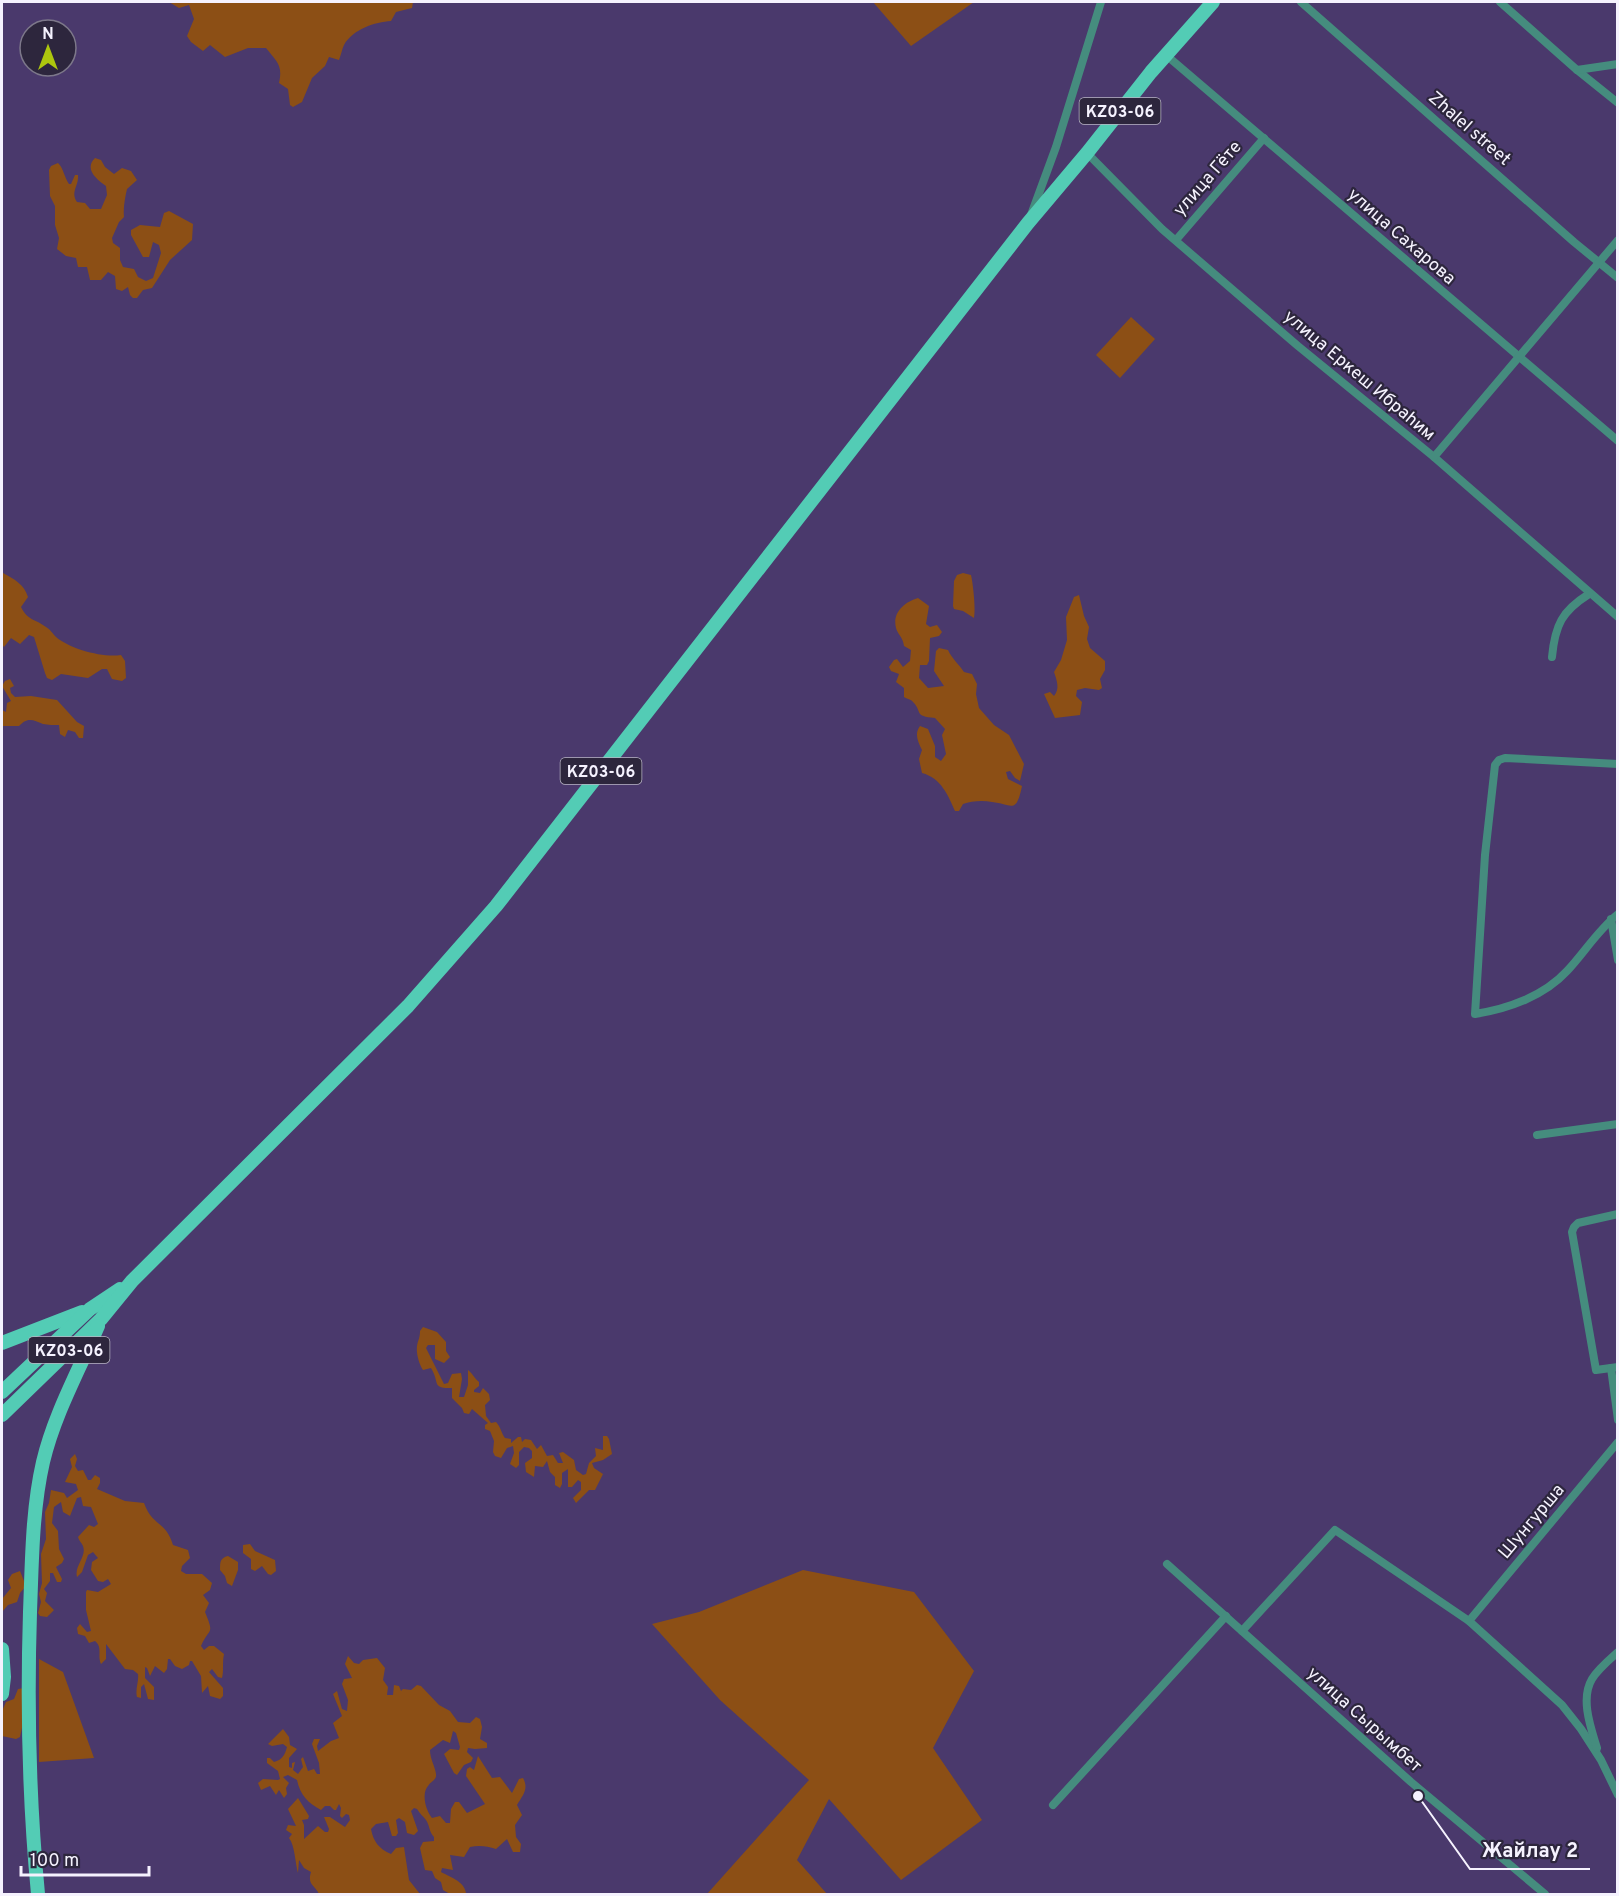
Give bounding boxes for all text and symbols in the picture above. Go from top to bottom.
north arrow [18,18,78,78]
text: N [42,25,54,45]
street label: Zhalel street [1423,87,1515,171]
road number: KZ03-06 [1080,98,1160,124]
street label: улица Гёте [1169,136,1247,222]
street label: улица Сахарова [1342,184,1460,290]
street label: улица Еркеш Ибраһим [1278,306,1440,446]
road number: KZ03-06 [560,758,642,784]
road number: KZ03-06 [28,1337,110,1363]
street label: Шунгурша [1494,1480,1570,1564]
street label: улица Сырымбет [1302,1662,1426,1778]
callout: Жайлау 2 [1470,1831,1590,1869]
scale bar [21,1839,148,1877]
text: Жайлау 2 [1482,1839,1578,1865]
text: 100 m [30,1850,79,1873]

